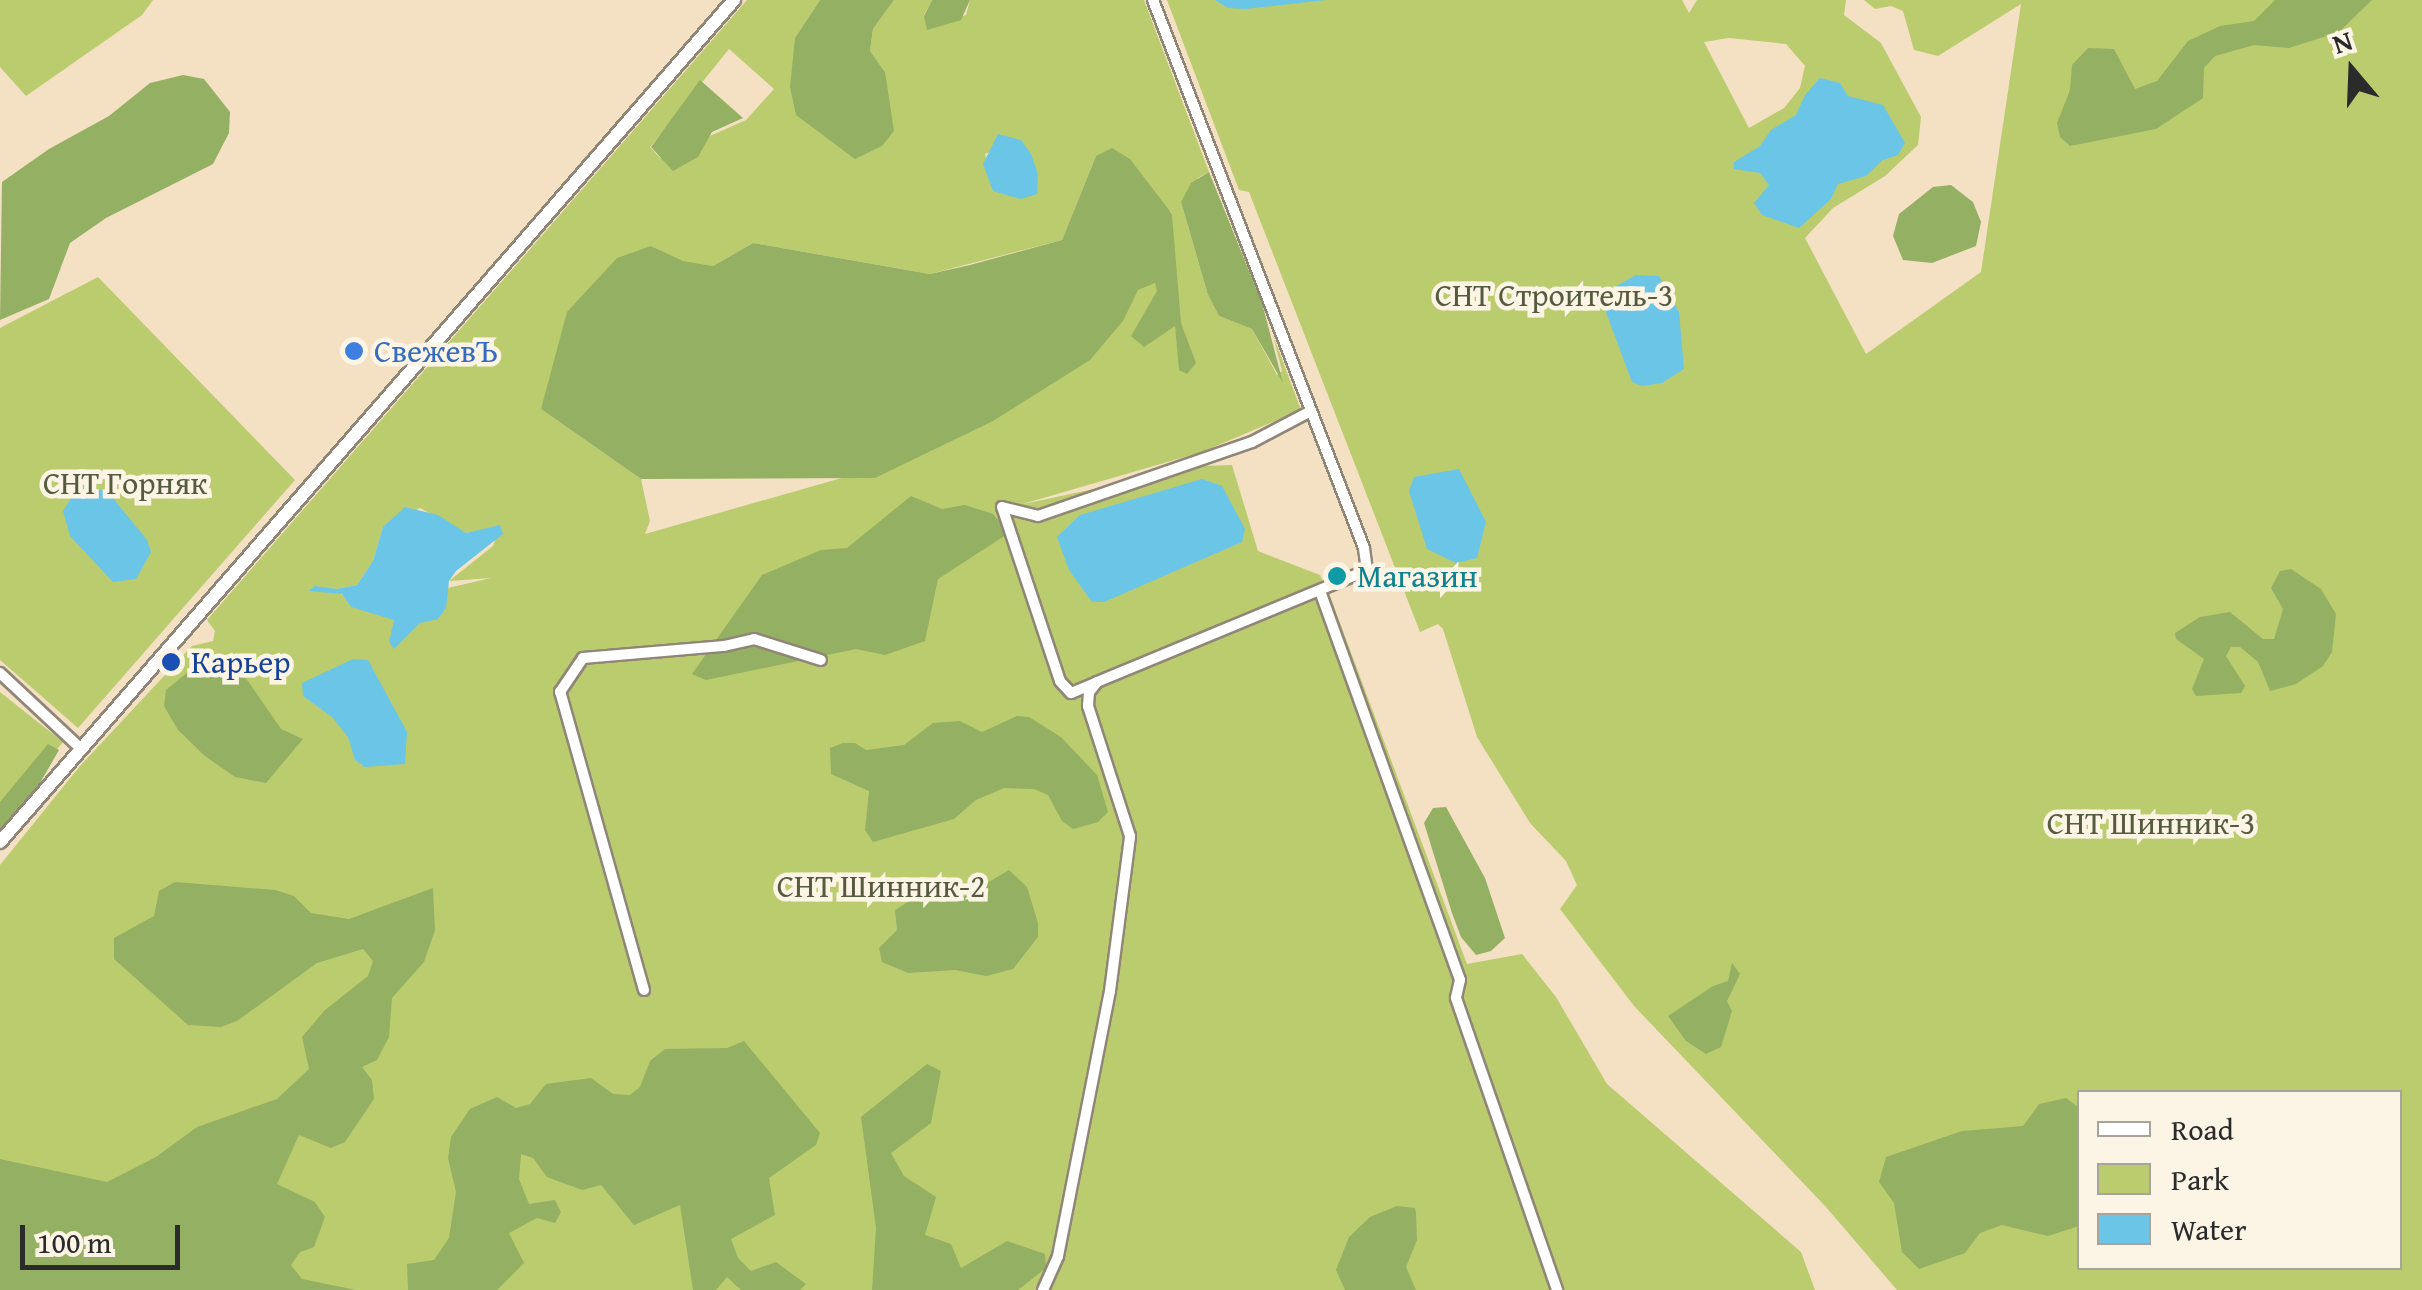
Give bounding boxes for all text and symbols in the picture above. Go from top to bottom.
text: N [2327,19,2358,64]
north arrow [2302,20,2402,120]
park label: СНТ Строитель-3 [1435,276,1673,314]
place label: СвежевЪ [374,332,498,370]
marker: СвежевЪ [343,340,365,362]
park label: СНТ Горняк [43,464,207,502]
place label: Магазин [1357,557,1478,595]
marker: Магазин [1326,565,1348,587]
place label: Карьер [191,643,291,681]
marker: Карьер [160,651,182,673]
park label: СНТ Шинник-3 [2047,804,2255,842]
park label: СНТ Шинник-2 [777,867,985,905]
legend [2077,1090,2402,1270]
text: Road [2171,1107,2234,1151]
text: Park [2171,1157,2229,1201]
scale bar [25,1205,185,1267]
text: Water [2171,1207,2247,1251]
text: 100 m [37,1220,111,1264]

